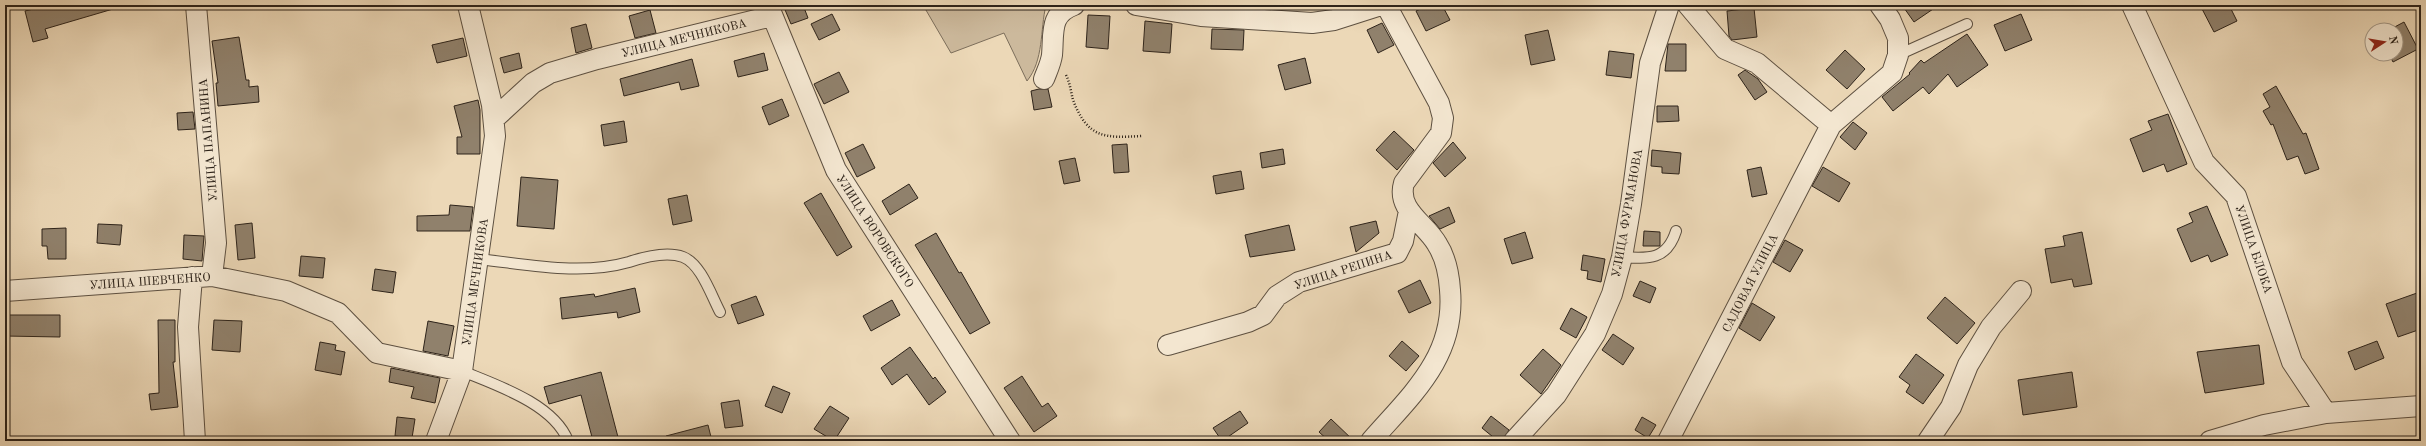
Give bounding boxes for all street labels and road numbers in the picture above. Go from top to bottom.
street label: УЛИЦА МЕЧНИКОВА [620,18,748,60]
street label: УЛИЦА ПАПАНИНА [198,78,220,202]
street label: УЛИЦА ФУРМАНОВА [1611,148,1645,278]
street label: УЛИЦА ВОРОВСКОГО [833,173,915,290]
street label: УЛИЦА БЛОКА [2232,204,2274,295]
street label: УЛИЦА МЕЧНИКОВА [461,218,491,347]
street label: САДОВАЯ УЛИЦА [1721,232,1781,335]
street label: УЛИЦА РЕПИНА [1293,249,1394,293]
street label: УЛИЦА ШЕВЧЕНКО [89,272,211,292]

